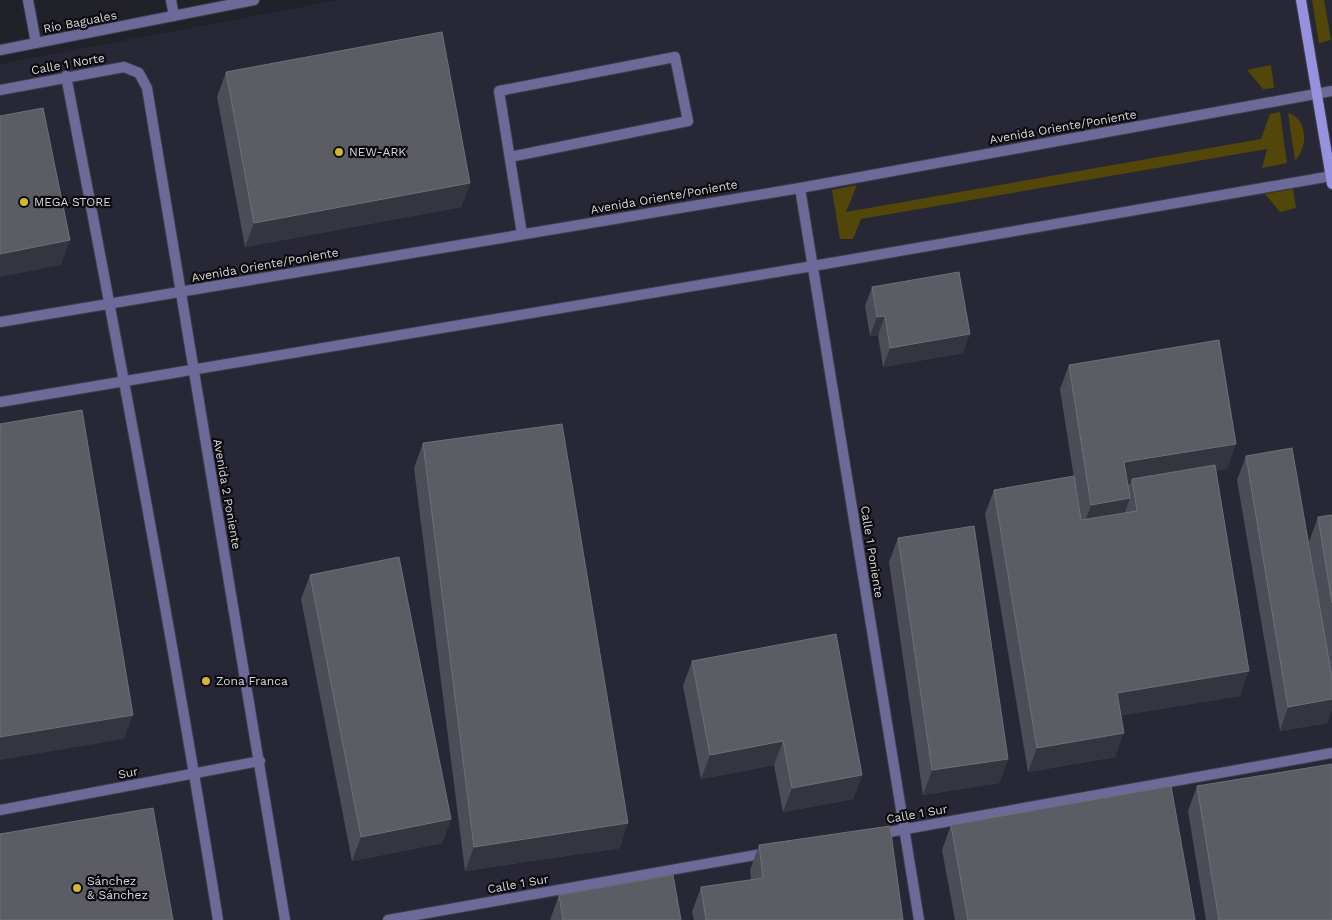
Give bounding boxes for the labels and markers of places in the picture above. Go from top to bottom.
place label: NEW-ARK [349,145,406,159]
marker: NEW-ARK [333,146,345,158]
place label: MEGA STORE [34,195,111,209]
marker: MEGA STORE [18,196,30,208]
place label: Zona Franca [216,674,288,688]
marker: Zona Franca [200,675,212,687]
place label: Sánchez & Sánchez [87,874,148,902]
marker: Sánchez & Sánchez [71,882,83,894]

